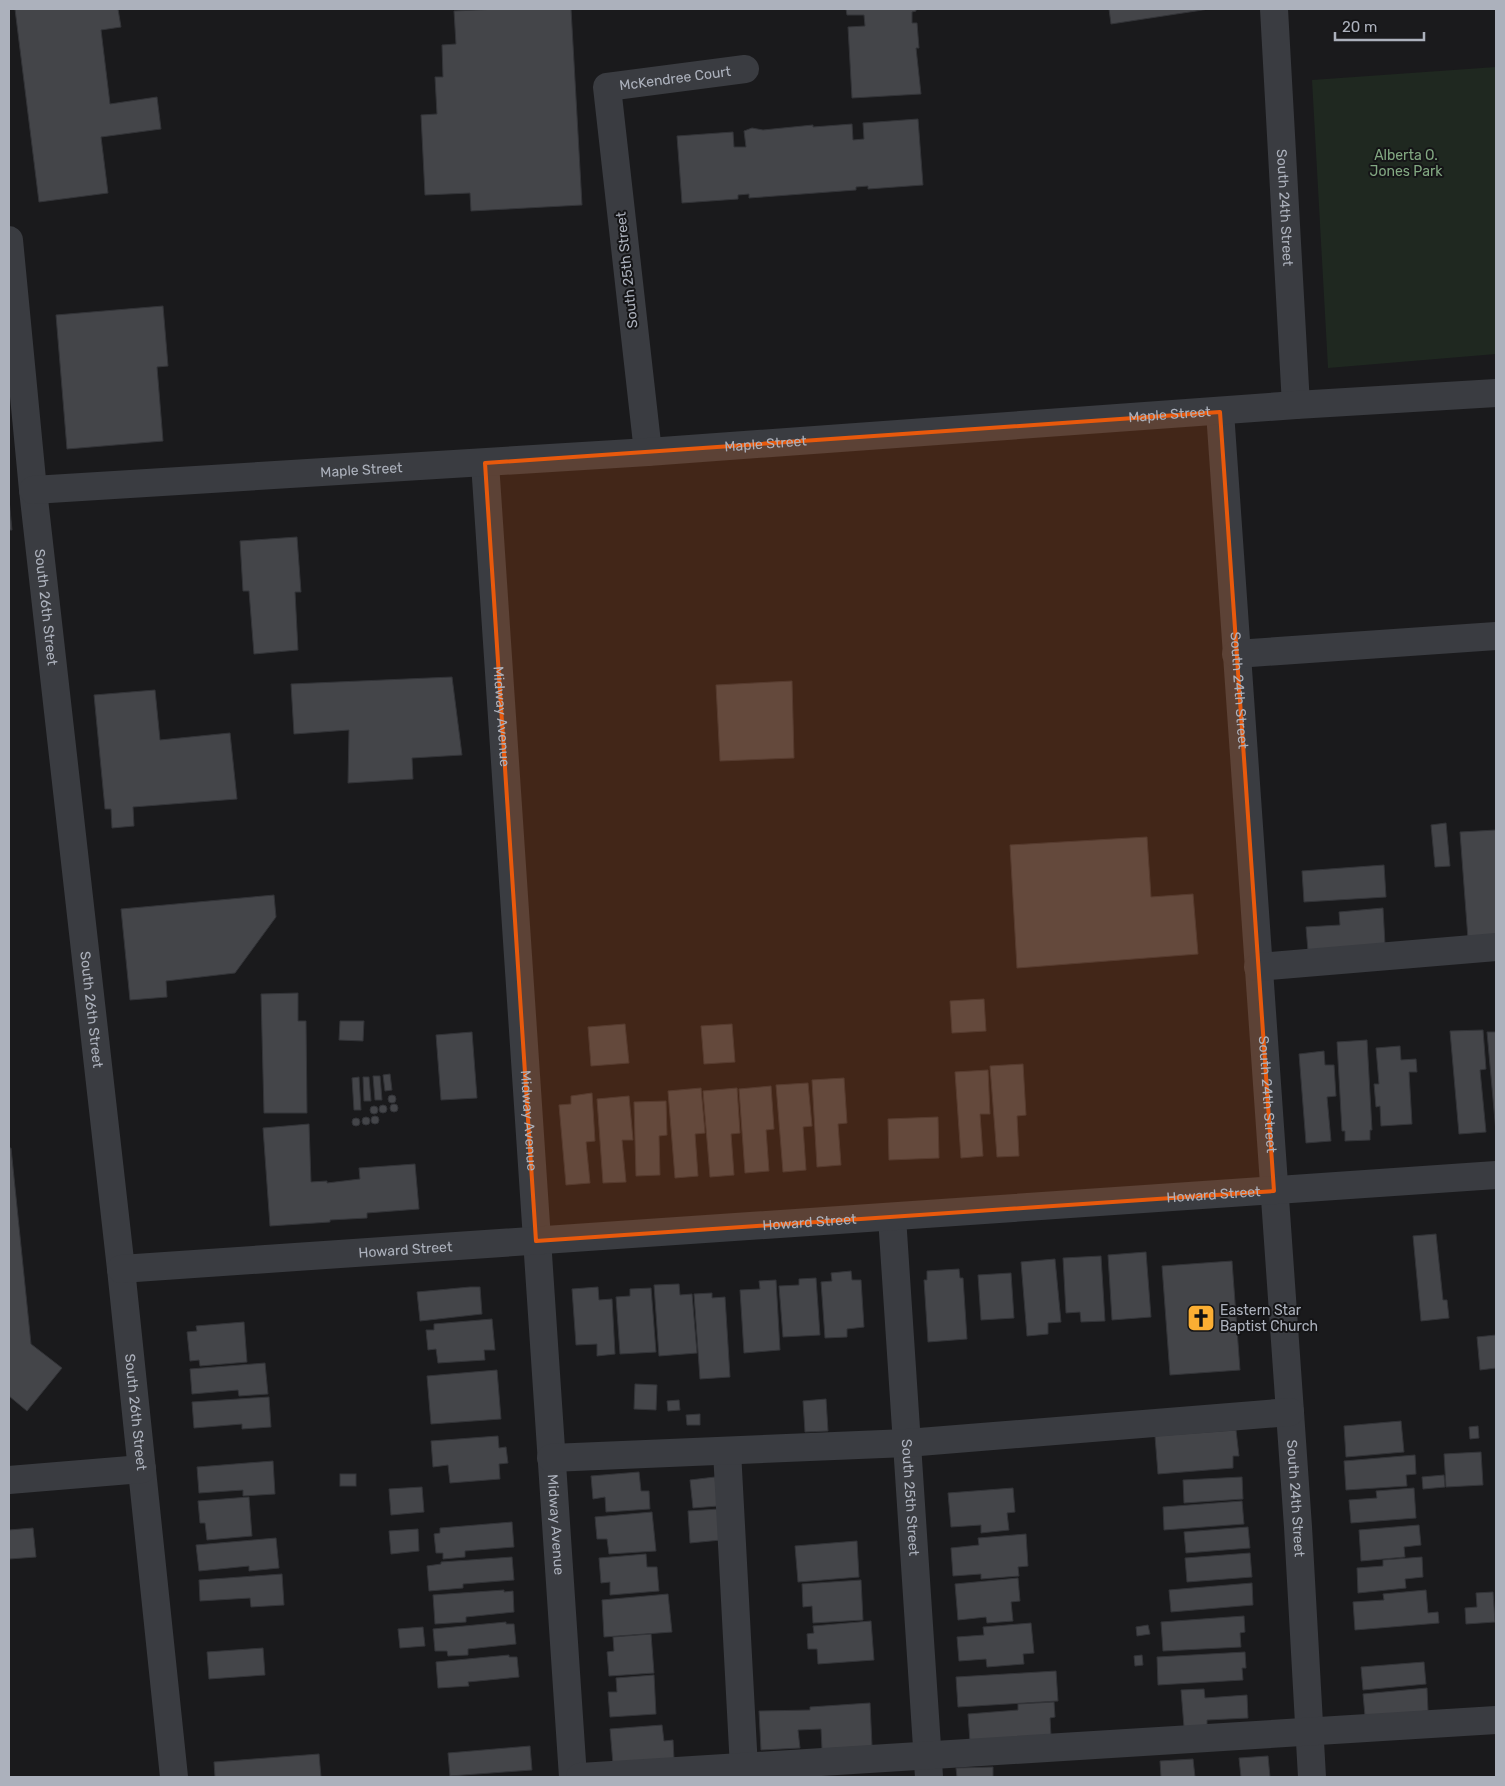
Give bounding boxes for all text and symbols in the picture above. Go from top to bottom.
scale bar [1335,10,1424,42]
text: 20 m [1342,18,1377,36]
street label: McKendree Court [618,62,733,94]
park label: Alberta O. Jones Park [1370,147,1443,180]
street label: South 24th Street [1273,149,1297,267]
street label: South 25th Street [612,210,642,329]
street label: Maple Street [1128,403,1212,426]
street label: Maple Street [724,432,808,455]
street label: Maple Street [320,459,404,481]
street label: South 26th Street [31,548,61,667]
street label: South 24th Street [1227,631,1252,750]
street label: Midway Avenue [490,666,514,768]
street label: South 26th Street [77,950,107,1069]
street label: South 24th Street [1255,1035,1280,1154]
street label: Midway Avenue [517,1070,541,1172]
street label: Howard Street [1166,1183,1261,1206]
street label: Howard Street [762,1210,857,1234]
street label: Howard Street [358,1238,453,1261]
place label: Eastern Star Baptist Church [1220,1302,1318,1335]
church icon: Eastern Star Baptist Church [1186,1303,1216,1333]
street label: South 26th Street [121,1353,151,1472]
street label: South 25th Street [898,1438,923,1557]
street label: South 24th Street [1283,1439,1308,1558]
street label: Midway Avenue [544,1474,568,1576]

